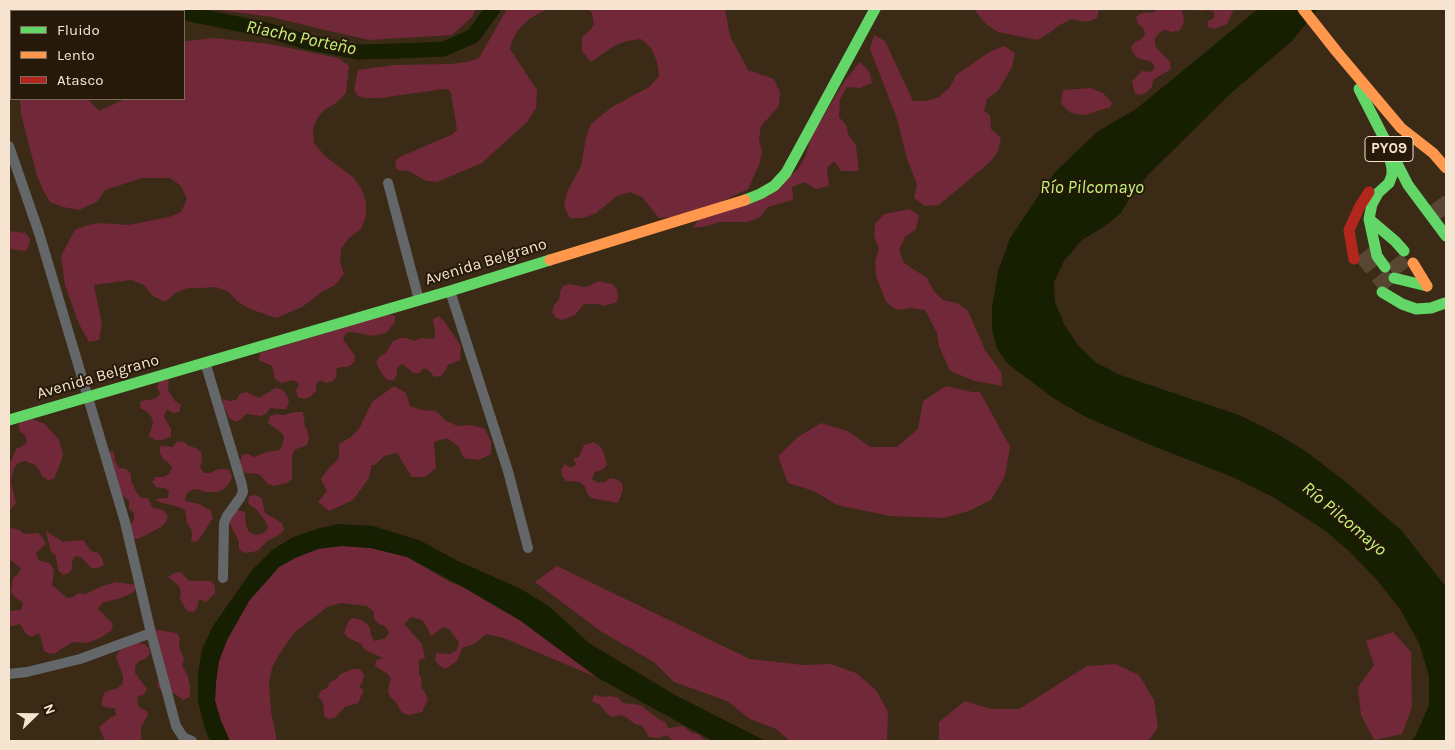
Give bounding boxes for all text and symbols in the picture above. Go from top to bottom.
legend [10,10,185,100]
water label: Riacho Porteño [244,16,358,60]
text: Fluido [57,21,100,39]
text: Lento [57,46,95,64]
text: Atasco [57,71,103,89]
road number: PY09 [1365,136,1413,162]
water label: Río Pilcomayo [1040,177,1144,199]
street label: Avenida Belgrano [423,234,549,290]
street label: Avenida Belgrano [35,350,161,404]
water label: Río Pilcomayo [1297,477,1391,561]
north arrow [10,690,60,740]
text: N [40,701,59,717]

